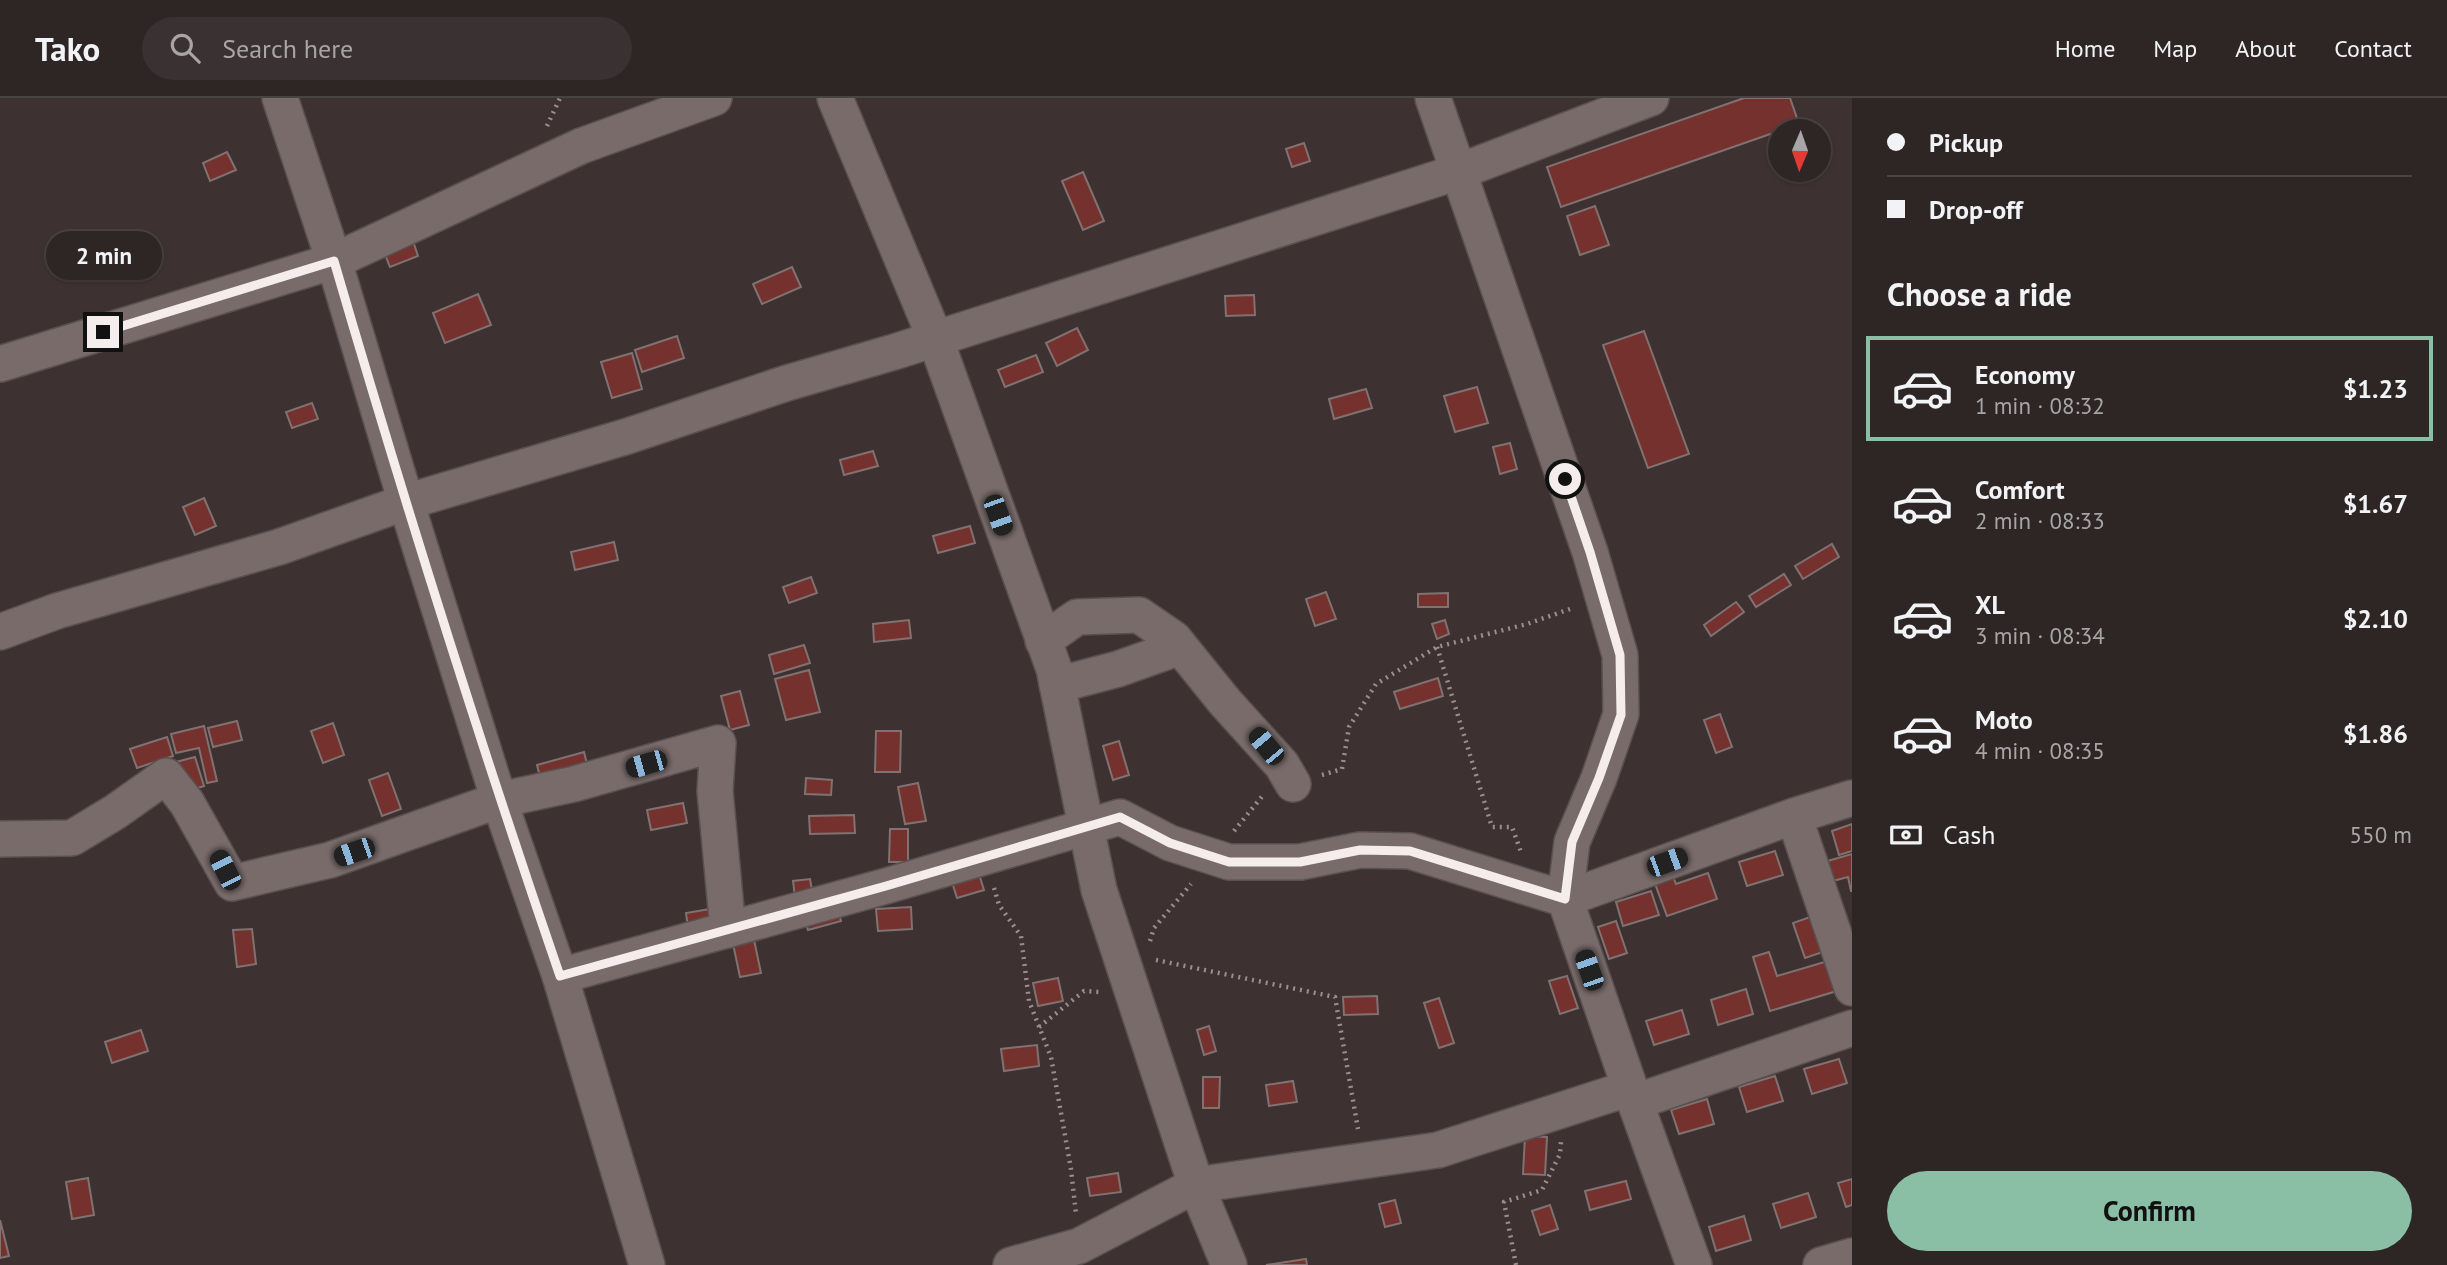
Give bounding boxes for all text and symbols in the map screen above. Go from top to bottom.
search box [142,17,632,80]
text: Tako [35,27,100,70]
icon: search [166,29,204,67]
text: Search here [222,32,353,65]
text: Home [2055,33,2115,64]
text: Map [2153,33,2197,64]
text: About [2235,33,2296,64]
text: Contact [2334,33,2412,64]
north arrow [1768,119,1830,182]
map controls [1768,119,1831,182]
text: Pickup [1929,126,2003,159]
text: Drop-off [1929,193,2023,226]
callout: 2 min [45,230,161,280]
text: 2 min [76,241,132,270]
text: Choose a ride [1887,273,2072,315]
route end [87,316,119,348]
icon: car [1891,357,1954,420]
text: Economy [1975,358,2075,391]
text: $1.23 [2343,372,2408,405]
text: 1 min · 08:32 [1975,391,2105,420]
route start [1549,463,1581,495]
icon: car [1891,472,1954,535]
text: Comfort [1975,473,2065,506]
text: $1.67 [2343,487,2408,520]
car [981,492,1016,538]
text: 2 min · 08:33 [1975,506,2105,535]
icon: car [1891,587,1954,650]
text: XL [1975,588,2005,621]
text: $2.10 [2343,602,2408,635]
text: 3 min · 08:34 [1975,621,2105,650]
icon: car [1891,702,1954,765]
text: Moto [1975,703,2033,736]
text: $1.86 [2343,717,2408,750]
car [1245,723,1288,769]
text: 4 min · 08:35 [1975,736,2105,765]
car [623,748,670,780]
icon: cash [1887,816,1925,854]
text: Cash [1943,818,1995,851]
text: 550 m [2350,820,2412,849]
car [331,835,378,869]
car [1644,845,1691,879]
car [207,847,244,893]
car [1573,947,1606,993]
button: Confirm [1887,1171,2412,1251]

